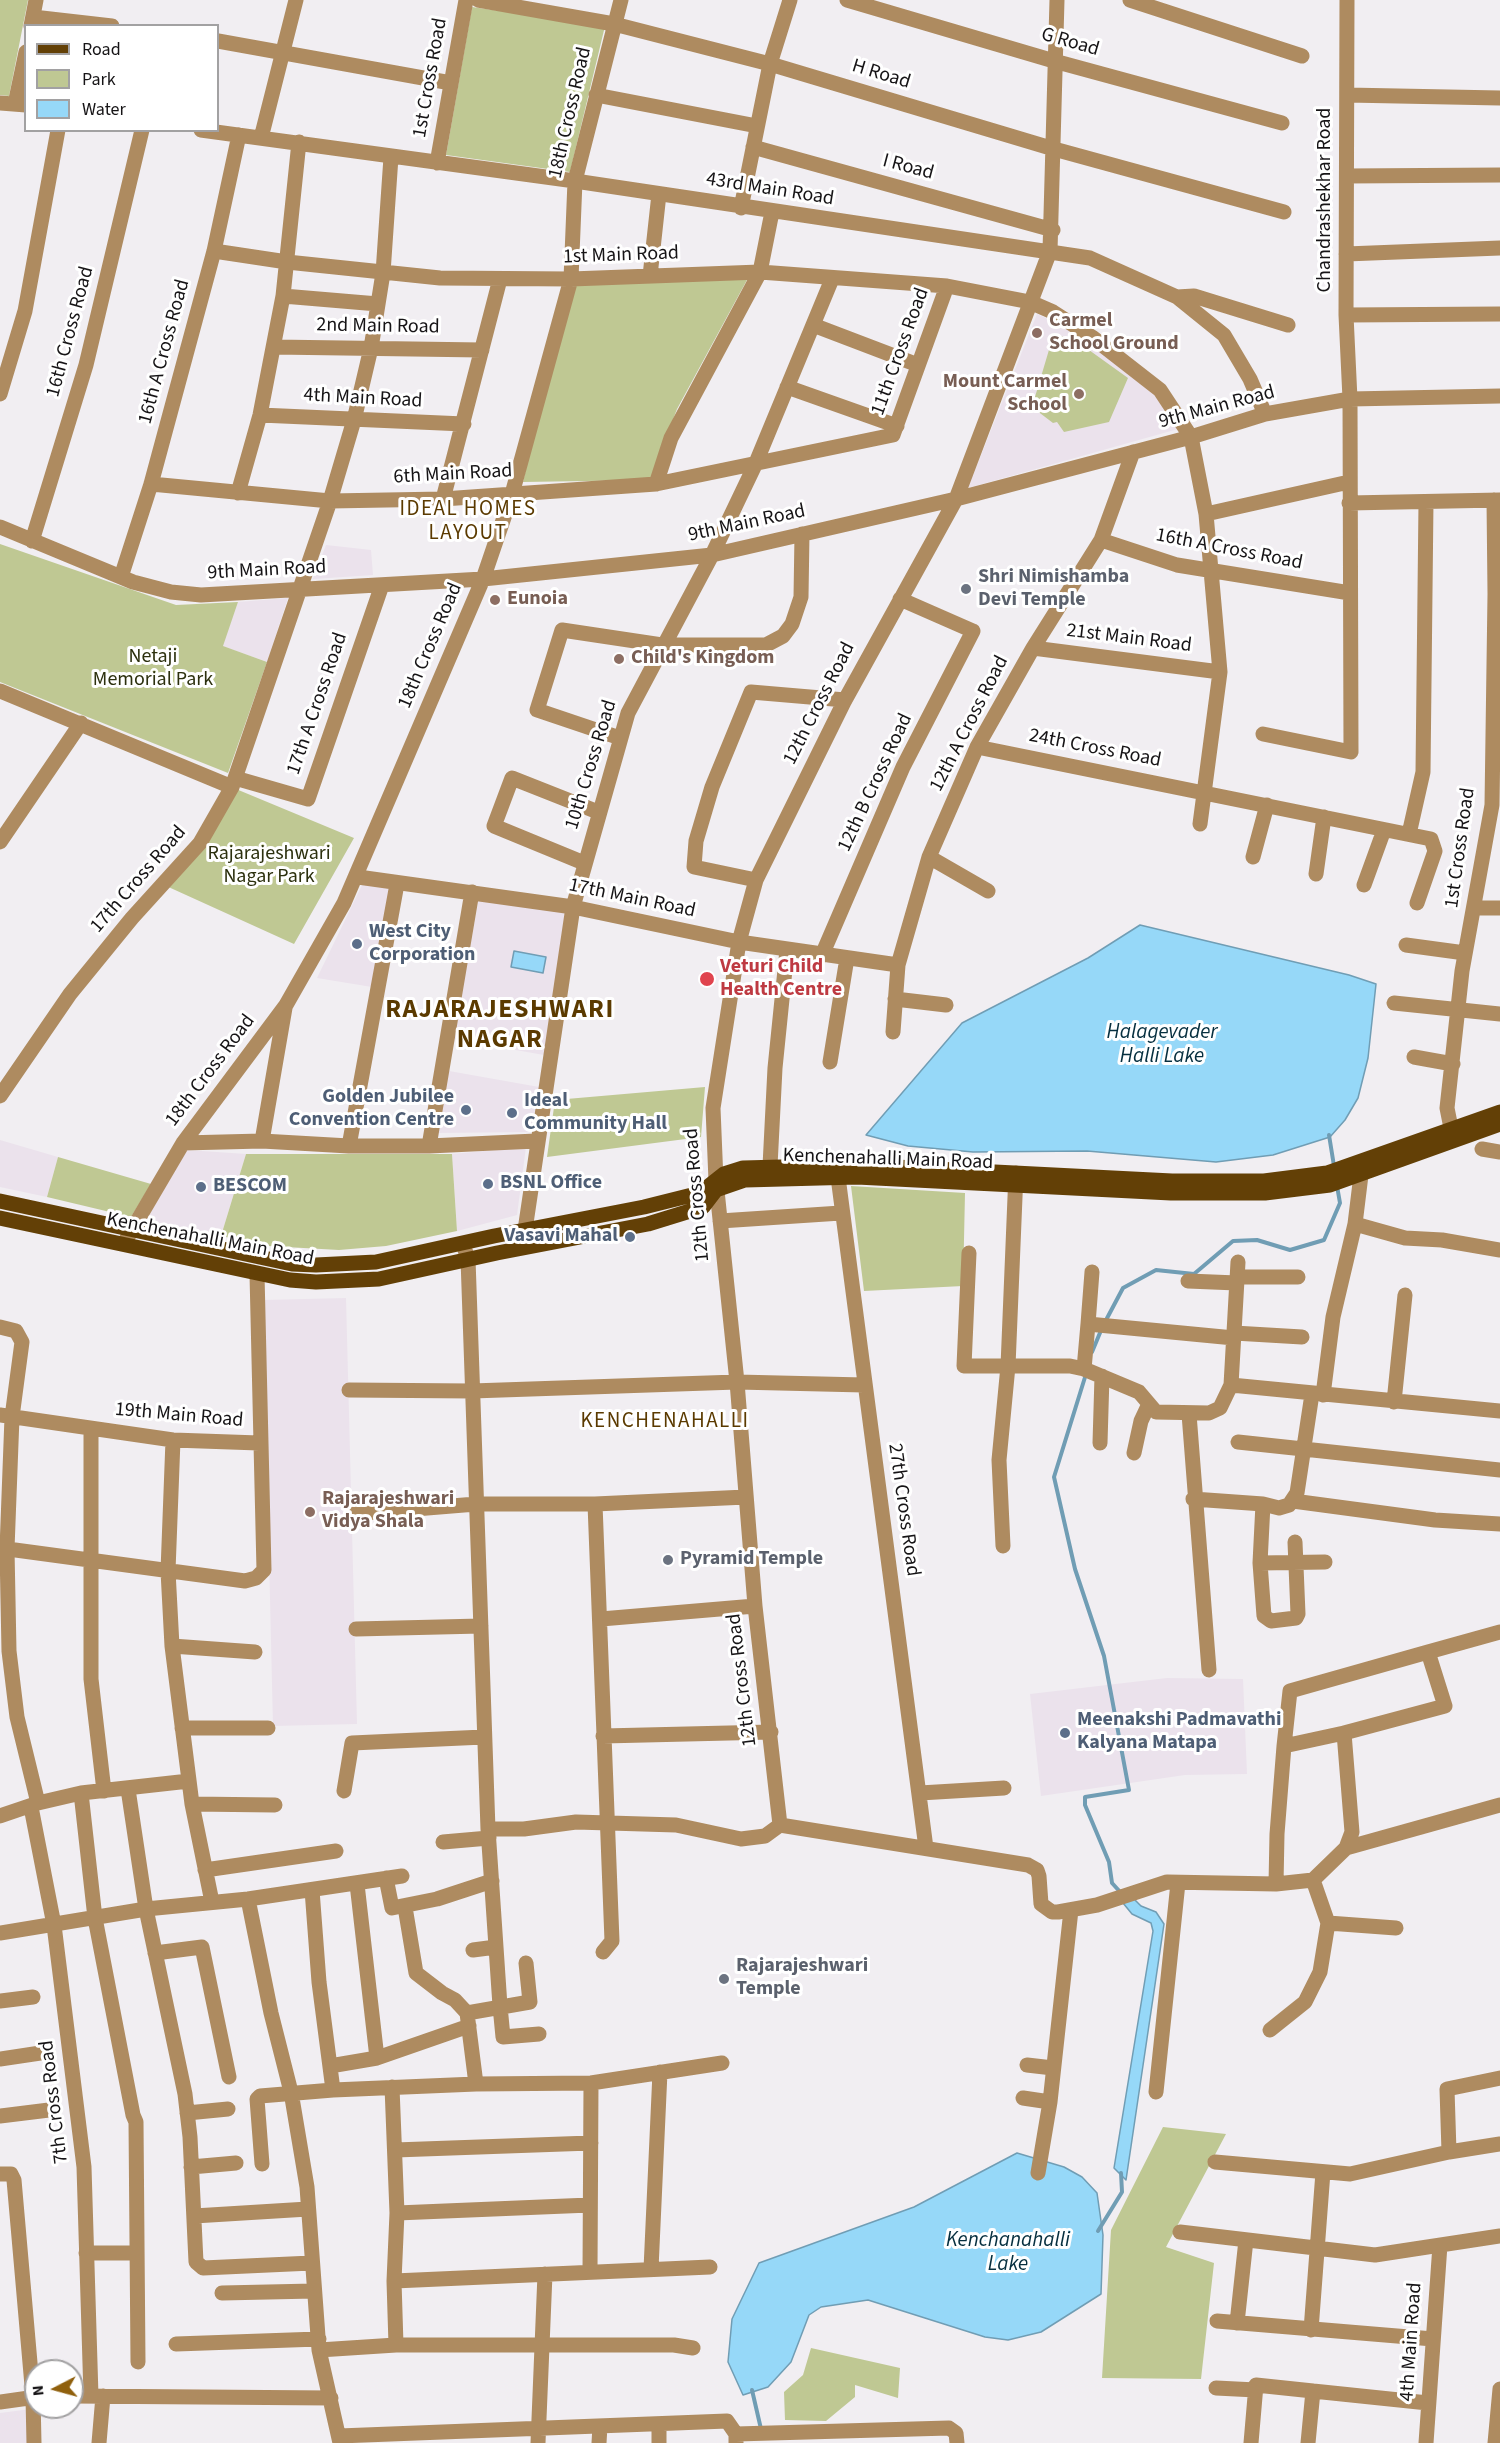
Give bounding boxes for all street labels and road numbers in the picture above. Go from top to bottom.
street label: 1st Cross Road [409,16,453,140]
street label: G Road [1038,23,1102,63]
street label: 18th Cross Road [544,45,598,181]
street label: H Road [849,55,913,95]
street label: Chandrashekhar Road [1314,108,1338,292]
street label: I Road [880,150,936,186]
street label: 43rd Main Road [704,168,836,212]
street label: 1st Main Road [563,242,679,270]
street label: 16th Cross Road [42,264,100,400]
street label: 16th A Cross Road [134,277,196,427]
street label: 11th Cross Road [867,285,935,419]
street label: 2nd Main Road [316,314,440,340]
street label: 9th Main Road [1156,381,1278,435]
street label: 4th Main Road [303,384,423,414]
street label: 6th Main Road [393,460,513,490]
street label: 9th Main Road [686,500,808,548]
street label: 16th A Cross Road [1154,524,1304,576]
street label: 9th Main Road [207,556,327,586]
street label: 18th Cross Road [394,580,468,712]
street label: 21st Main Road [1065,619,1193,659]
street label: 17th A Cross Road [282,630,354,778]
street label: 12th Cross Road [779,639,861,769]
street label: 12th A Cross Road [925,652,1015,796]
street label: 10th Cross Road [561,697,623,833]
street label: 12th B Cross Road [833,710,919,856]
street label: 24th Cross Road [1027,724,1163,774]
street label: 1st Cross Road [1441,786,1481,910]
street label: 17th Cross Road [86,822,192,938]
street label: 17th Main Road [566,874,698,924]
street label: 18th Cross Road [161,1010,261,1132]
street label: 12th Cross Road [680,1127,716,1263]
street label: Kenchenahalli Main Road [782,1144,994,1176]
street label: Kenchenahalli Main Road [104,1208,316,1272]
street label: 19th Main Road [114,1398,244,1434]
street label: 27th Cross Road [882,1442,924,1578]
street label: 12th Cross Road [723,1612,763,1748]
street label: 7th Cross Road [36,2039,74,2165]
street label: 4th Main Road [1396,2282,1428,2402]

